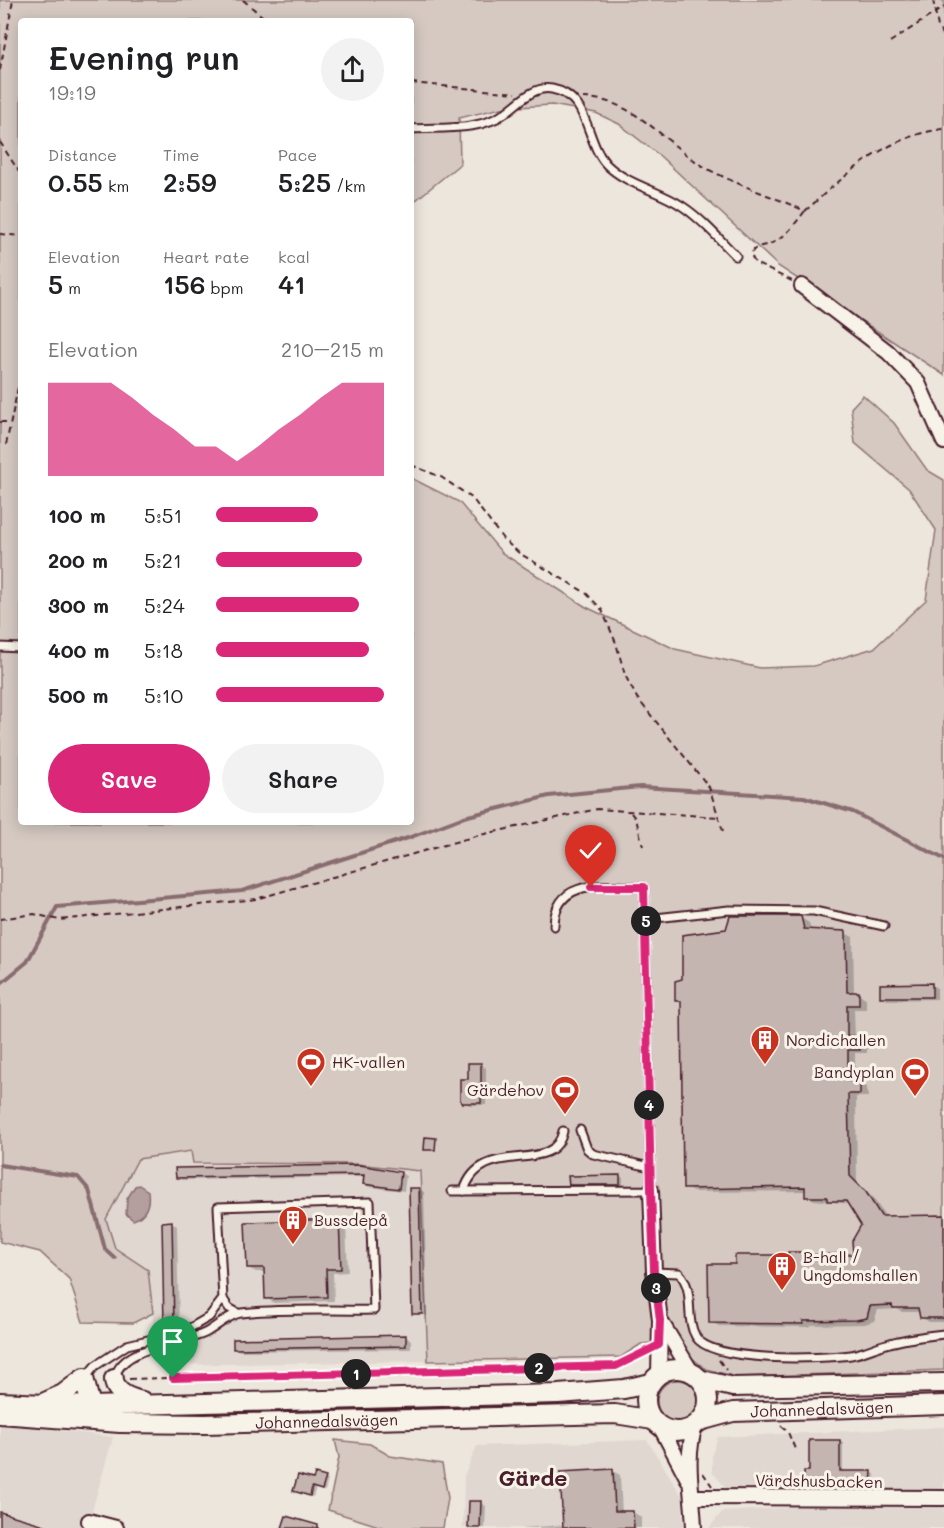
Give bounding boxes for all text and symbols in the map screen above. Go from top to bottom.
text: Evening run [48,35,240,78]
button: share [321,38,384,101]
text: 19:19 [48,79,96,105]
text: Distance [48,144,117,165]
text: Time [163,144,199,165]
text: Pace [278,144,317,165]
text: 0.55 [48,165,103,199]
text: 2:59 [163,165,216,199]
text: 5:25 [278,165,331,199]
text: km [103,175,129,196]
text: /km [331,175,366,196]
text: Elevation [48,246,120,267]
text: Heart rate [163,246,249,267]
text: kcal [278,246,310,267]
text: 5 [48,267,63,301]
text: 156 [163,267,205,301]
text: 41 [278,267,306,301]
text: m [63,277,81,298]
text: bpm [205,277,243,298]
text: Elevation [48,336,138,362]
text: 210–215 m [281,336,384,362]
text: 100 m [48,502,106,528]
text: 5:51 [144,502,182,528]
text: 200 m [48,547,108,573]
text: 5:21 [144,547,182,573]
text: 300 m [48,592,109,618]
text: 5:24 [144,592,185,618]
text: 400 m [48,637,109,663]
text: 5:18 [144,637,183,663]
text: 500 m [48,682,108,708]
text: 5:10 [144,682,183,708]
button: Save [48,744,210,813]
button: Share [222,744,384,813]
pin [565,825,616,887]
icon: check [574,834,607,867]
pin: 5 [631,906,661,936]
text: 5 [641,910,651,931]
building icon: Nordichallen [749,1024,781,1066]
place label: Nordichallen [786,1029,886,1050]
sports icon: HK-vallen [295,1046,327,1088]
place label: HK-vallen [332,1051,405,1072]
sports icon: Bandyplan [899,1056,931,1098]
place label: Bandyplan [814,1061,894,1082]
sports icon: Gärdehov [549,1074,581,1116]
place label: Gärdehov [467,1079,544,1100]
pin: 4 [634,1090,664,1120]
text: 4 [644,1094,654,1115]
building icon: Bussdepå [277,1204,309,1246]
place label: Bussdepå [314,1209,388,1230]
place label: B-hall / Ungdomshallen [803,1246,918,1285]
building icon: B-hall / Ungdomshallen [766,1250,798,1292]
pin: 3 [641,1273,671,1303]
text: 3 [651,1277,661,1298]
pin [147,1316,198,1378]
icon: arrive [156,1325,189,1358]
pin: 2 [524,1353,554,1383]
text: 2 [535,1357,543,1378]
pin: 1 [341,1359,371,1389]
text: 1 [352,1363,360,1384]
street label: Johannedalsvägen [750,1396,893,1421]
street label: Johannedalsvägen [255,1408,398,1433]
district label: Gärde [499,1463,567,1492]
street label: Värdshusbacken [755,1469,883,1492]

